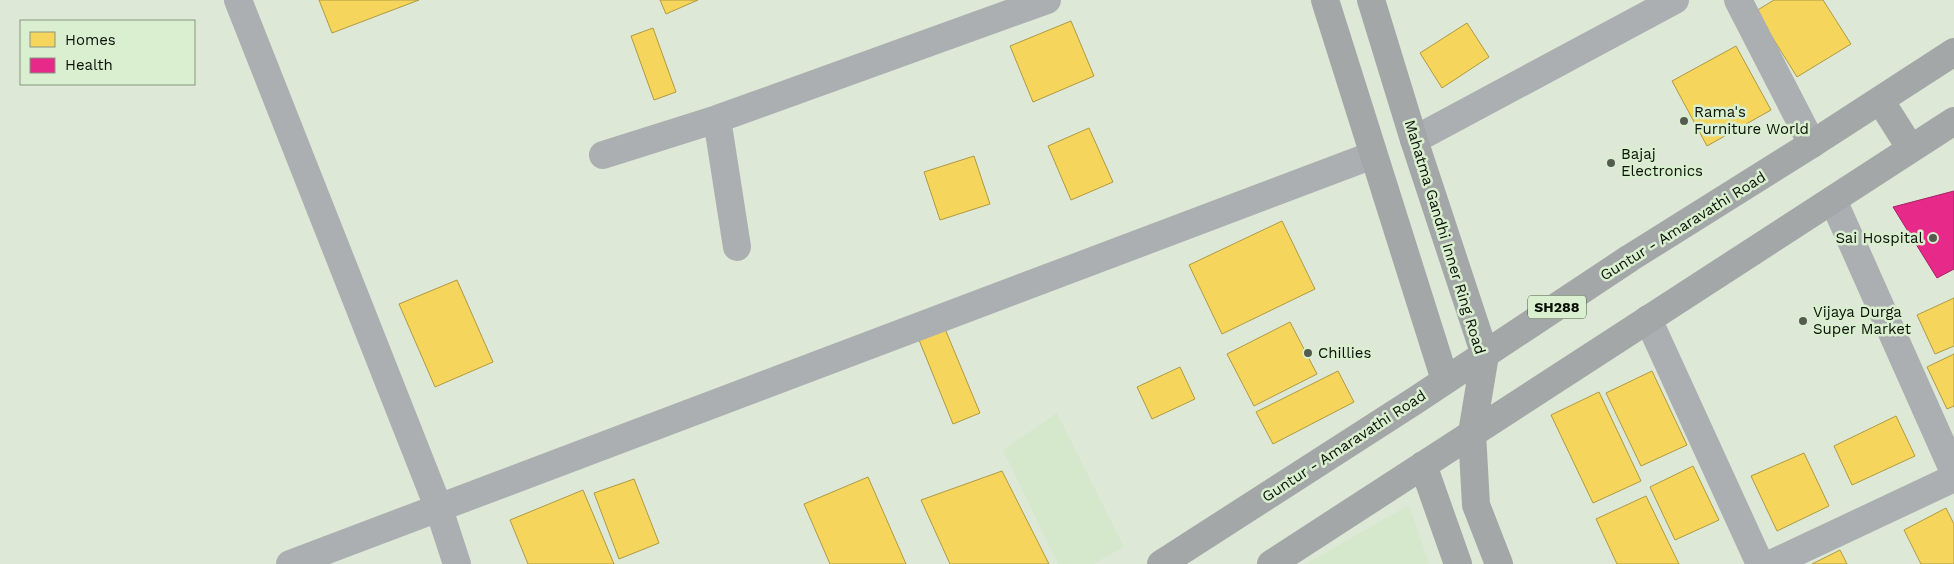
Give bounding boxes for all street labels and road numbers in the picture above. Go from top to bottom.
street label: Mahatma Gandhi Inner Ring Road [1401,118,1489,356]
street label: Guntur - Amaravathi Road [1597,168,1769,284]
road number: SH288 [1528,296,1586,318]
street label: Guntur - Amaravathi Road [1259,386,1429,506]

